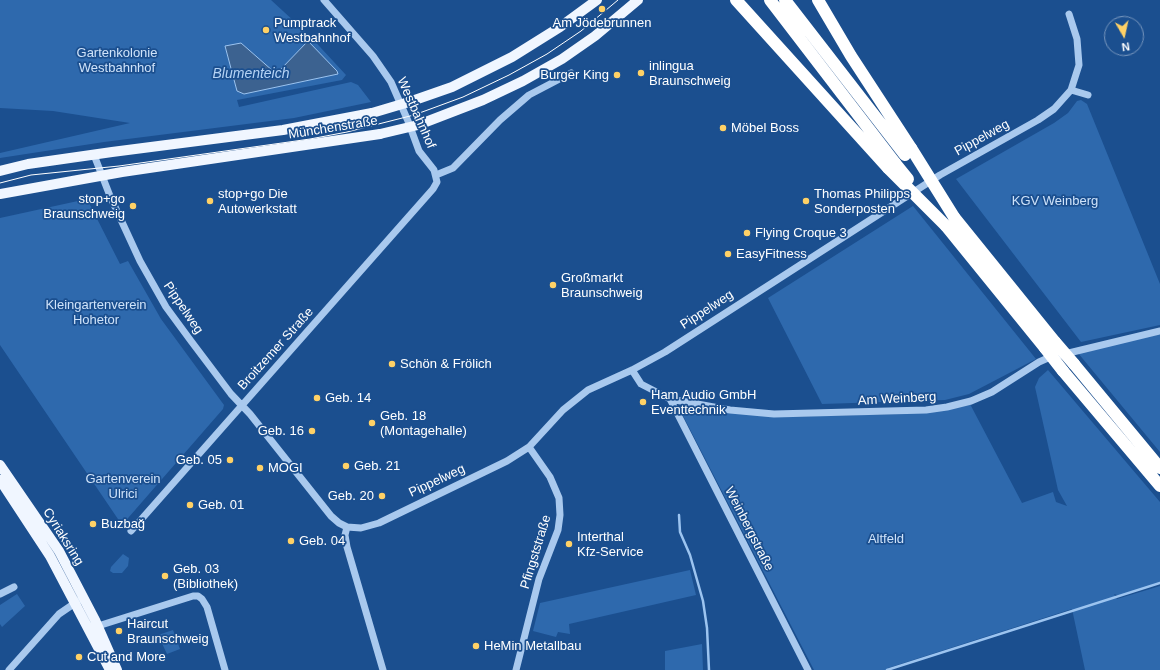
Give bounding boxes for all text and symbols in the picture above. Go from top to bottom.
marker: Am Jödebrunnen [597,4,607,14]
place label: Pumptrack Westbahnhof [274,15,350,46]
place label: Am Jödebrunnen [552,15,652,31]
north arrow [1104,16,1144,56]
marker: Pumptrack Westbahnhof [261,25,271,35]
text: N [1121,40,1131,53]
park label: Gartenkolonie Westbahnhof [77,45,157,76]
place label: inlingua Braunschweig [649,58,731,89]
water label: Blumenteich [212,66,290,82]
place label: Burger King [540,67,609,83]
marker: inlingua Braunschweig [636,68,646,78]
marker: Burger King [612,70,622,80]
street label: Westbahnhof [393,75,439,151]
street label: Münchenstraße [287,113,379,143]
street label: Pippelweg [952,117,1012,159]
place label: Möbel Boss [731,120,799,136]
marker: Möbel Boss [718,123,728,133]
place label: stop+go Die Autowerkstatt [218,186,297,217]
place label: Thomas Philipps Sonderposten [814,186,910,217]
place label: stop+go Braunschweig [43,191,125,222]
park label: KGV Weinberg [1012,193,1098,209]
marker: stop+go Die Autowerkstatt [205,196,215,206]
marker: Thomas Philipps Sonderposten [801,196,811,206]
marker: stop+go Braunschweig [128,201,138,211]
place label: Flying Croque 3 [755,225,847,241]
marker: Flying Croque 3 [742,228,752,238]
place label: EasyFitness [736,246,807,262]
marker: EasyFitness [723,249,733,259]
place label: Großmarkt Braunschweig [561,270,643,301]
street label: Pippelweg [160,279,206,337]
marker: Großmarkt Braunschweig [548,280,558,290]
street label: Pippelweg [678,287,736,333]
park label: Kleingartenverein Hohetor [45,297,147,328]
street label: Broitzemer Straße [235,305,317,393]
place label: Schön & Frölich [400,356,492,372]
marker: Schön & Frölich [387,359,397,369]
place label: Ham Audio GmbH Eventtechnik [651,387,756,418]
street label: Am Weinberg [857,389,937,409]
place label: Geb. 14 [325,390,371,406]
marker: Geb. 14 [312,393,322,403]
marker: Ham Audio GmbH Eventtechnik [638,397,648,407]
place label: Geb. 18 (Montagehalle) [380,408,467,439]
marker: Geb. 18 (Montagehalle) [367,418,377,428]
place label: Geb. 16 [258,423,304,439]
marker: Geb. 16 [307,426,317,436]
place label: Geb. 05 [176,452,222,468]
marker: Geb. 05 [225,455,235,465]
place label: Geb. 21 [354,458,400,474]
place label: MOGI [268,460,303,476]
marker: Geb. 21 [341,461,351,471]
street label: Pippelweg [407,461,467,501]
marker: MOGI [255,463,265,473]
park label: Gartenverein Ulrici [85,471,161,502]
street label: Weinbergstraße [721,484,777,574]
place label: Geb. 20 [328,488,374,504]
marker: Geb. 20 [377,491,387,501]
place label: Geb. 01 [198,497,244,513]
marker: Geb. 01 [185,500,195,510]
street label: Cyriaksring [39,505,87,569]
street label: Pfingststraße [517,513,555,591]
place label: Buzbağ [101,516,145,532]
marker: Buzbağ [88,519,98,529]
place label: Interthal Kfz-Service [577,529,643,560]
park label: Altfeld [868,531,904,547]
place label: Geb. 04 [299,533,345,549]
marker: Geb. 04 [286,536,296,546]
marker: Interthal Kfz-Service [564,539,574,549]
place label: Geb. 03 (Bibliothek) [173,561,238,592]
marker: Geb. 03 (Bibliothek) [160,571,170,581]
place label: Haircut Braunschweig [127,616,209,647]
marker: Haircut Braunschweig [114,626,124,636]
place label: HeMin Metallbau [484,638,582,654]
marker: HeMin Metallbau [471,641,481,651]
place label: Cut and More [87,649,166,665]
marker: Cut and More [74,652,84,662]

